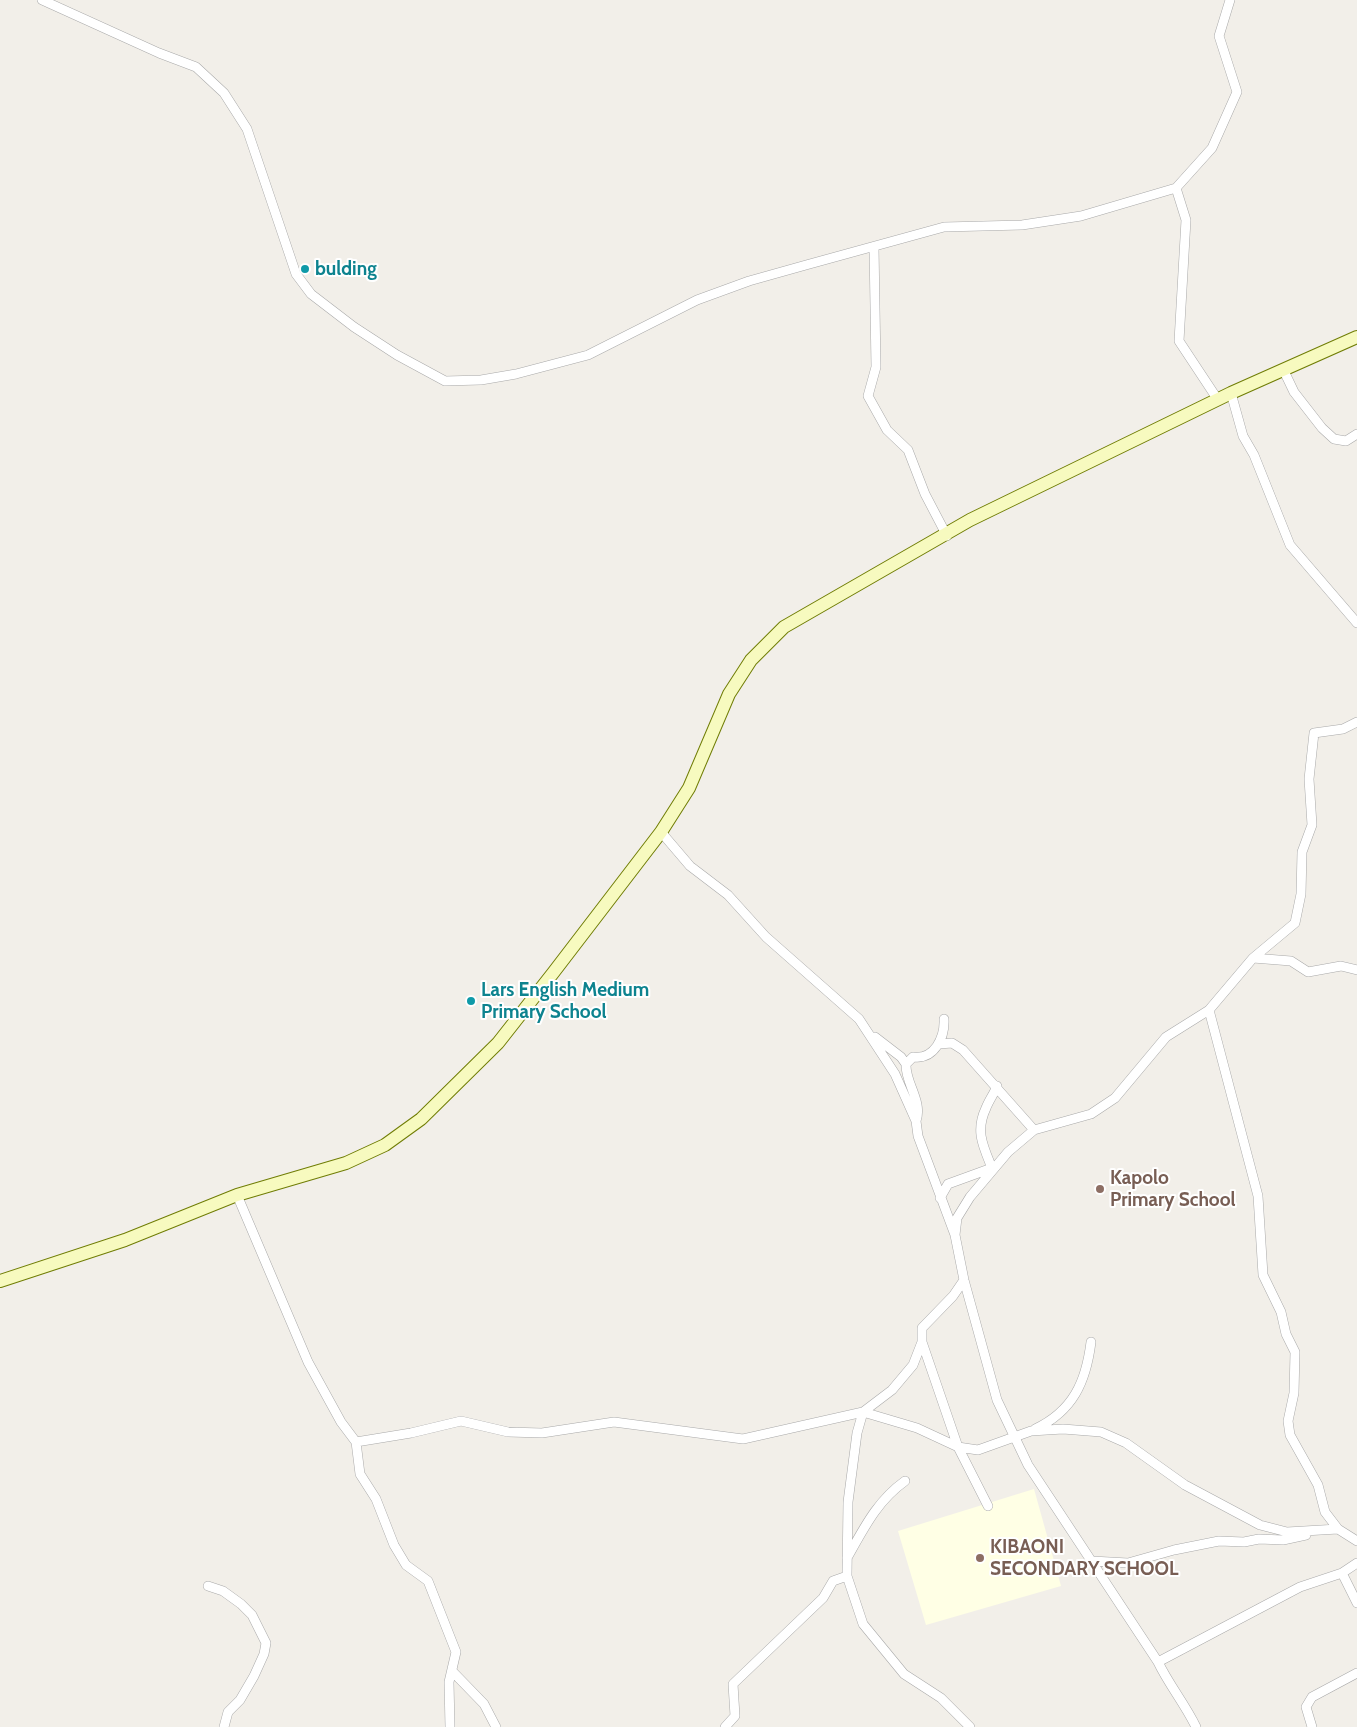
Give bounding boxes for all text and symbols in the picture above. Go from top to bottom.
place label: bulding [315,258,377,280]
marker: bulding [299,263,311,275]
place label: Lars English Medium Primary School [481,979,649,1023]
marker: Lars English Medium Primary School [465,995,477,1007]
place label: Kapolo Primary School [1110,1167,1236,1211]
marker: Kapolo Primary School [1094,1183,1106,1195]
place label: KIBAONI SECONDARY SCHOOL [990,1536,1178,1580]
marker: KIBAONI SECONDARY SCHOOL [974,1552,986,1564]

